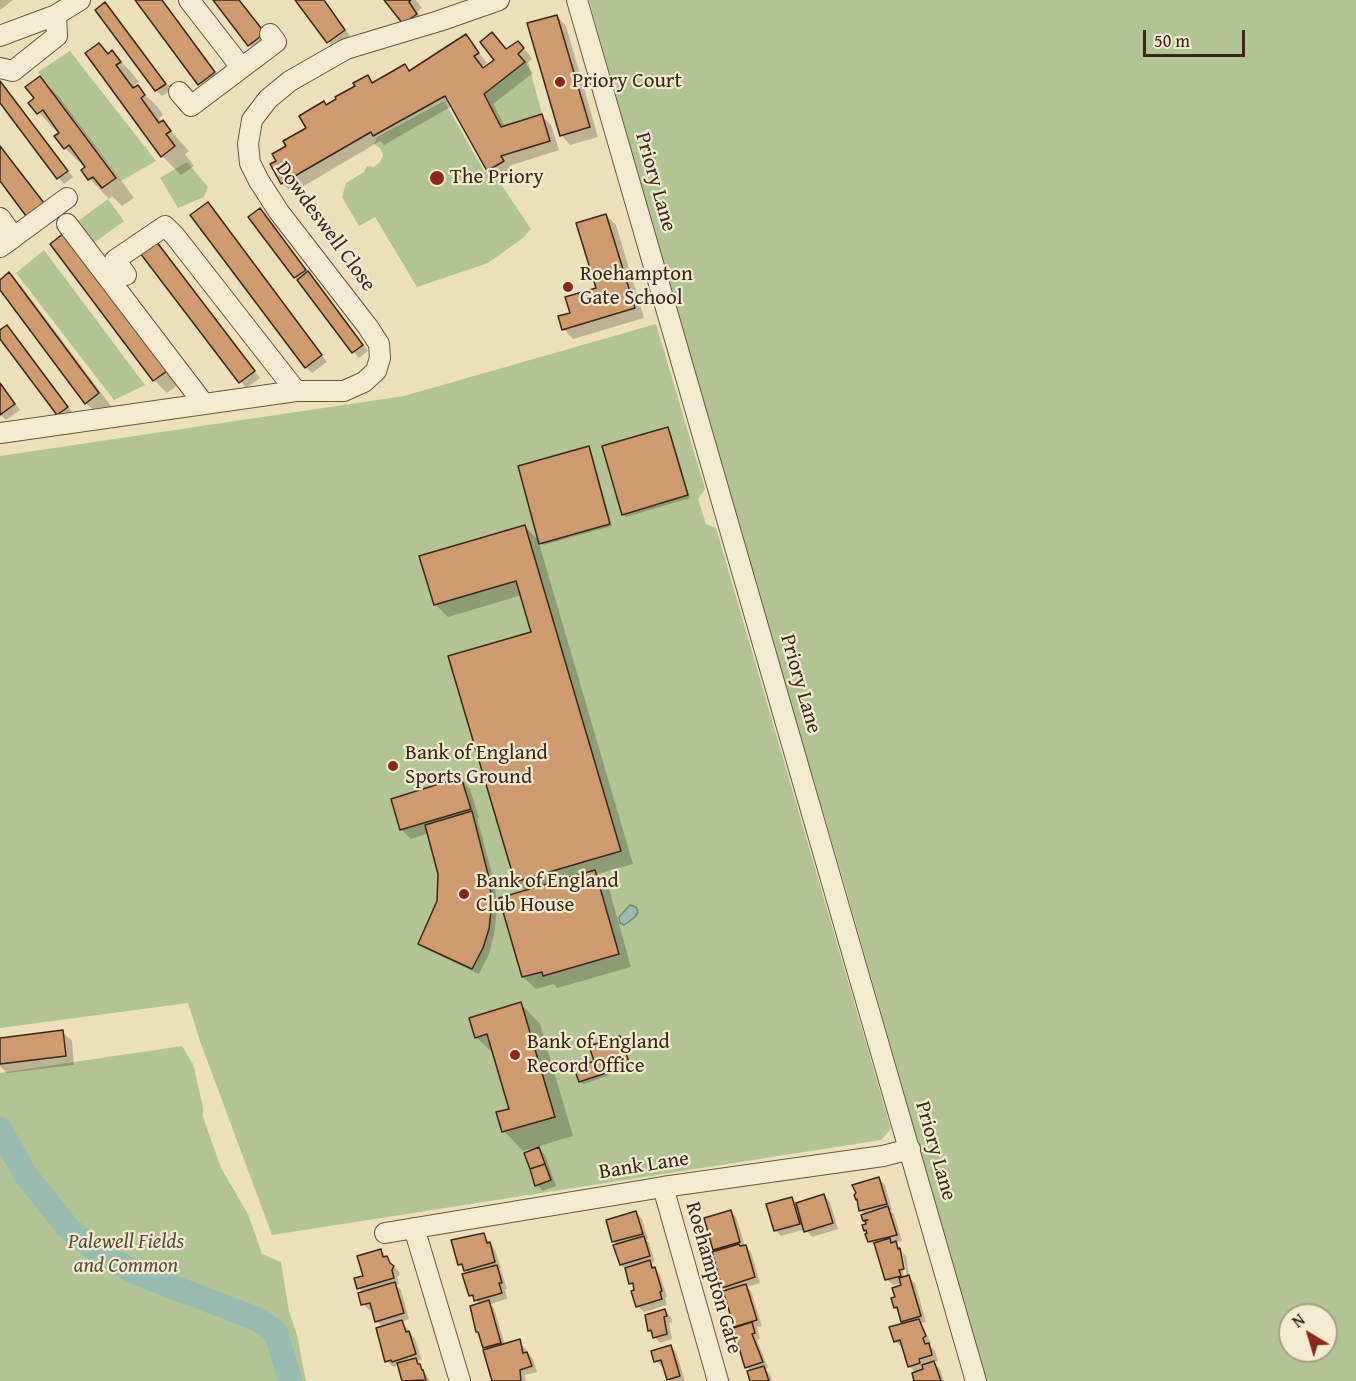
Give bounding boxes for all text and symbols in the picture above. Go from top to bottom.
scale bar [1146,18,1248,56]
text: 50 m [1154,27,1190,54]
place label: Priory Court [572,69,682,95]
marker: Priory Court [553,75,567,89]
street label: Priory Lane [629,129,681,235]
street label: Dowdeswell Close [269,157,381,297]
place label: The Priory [450,165,544,191]
marker: The Priory [428,169,446,187]
place label: Roehampton Gate School [580,262,693,312]
marker: Roehampton Gate School [561,280,575,294]
street label: Priory Lane [774,631,826,737]
place label: Bank of England Sports Ground [405,741,548,791]
marker: Bank of England Sports Ground [386,759,400,773]
place label: Bank of England Club House [476,869,619,919]
marker: Bank of England Club House [457,887,471,901]
place label: Bank of England Record Office [527,1030,670,1080]
marker: Bank of England Record Office [508,1048,522,1062]
street label: Priory Lane [909,1098,961,1204]
street label: Bank Lane [597,1146,691,1186]
street label: Roehampton Gate [679,1199,747,1357]
park label: Palewell Fields and Common [68,1230,184,1280]
north arrow [1278,1303,1338,1363]
text: N [1287,1308,1310,1333]

